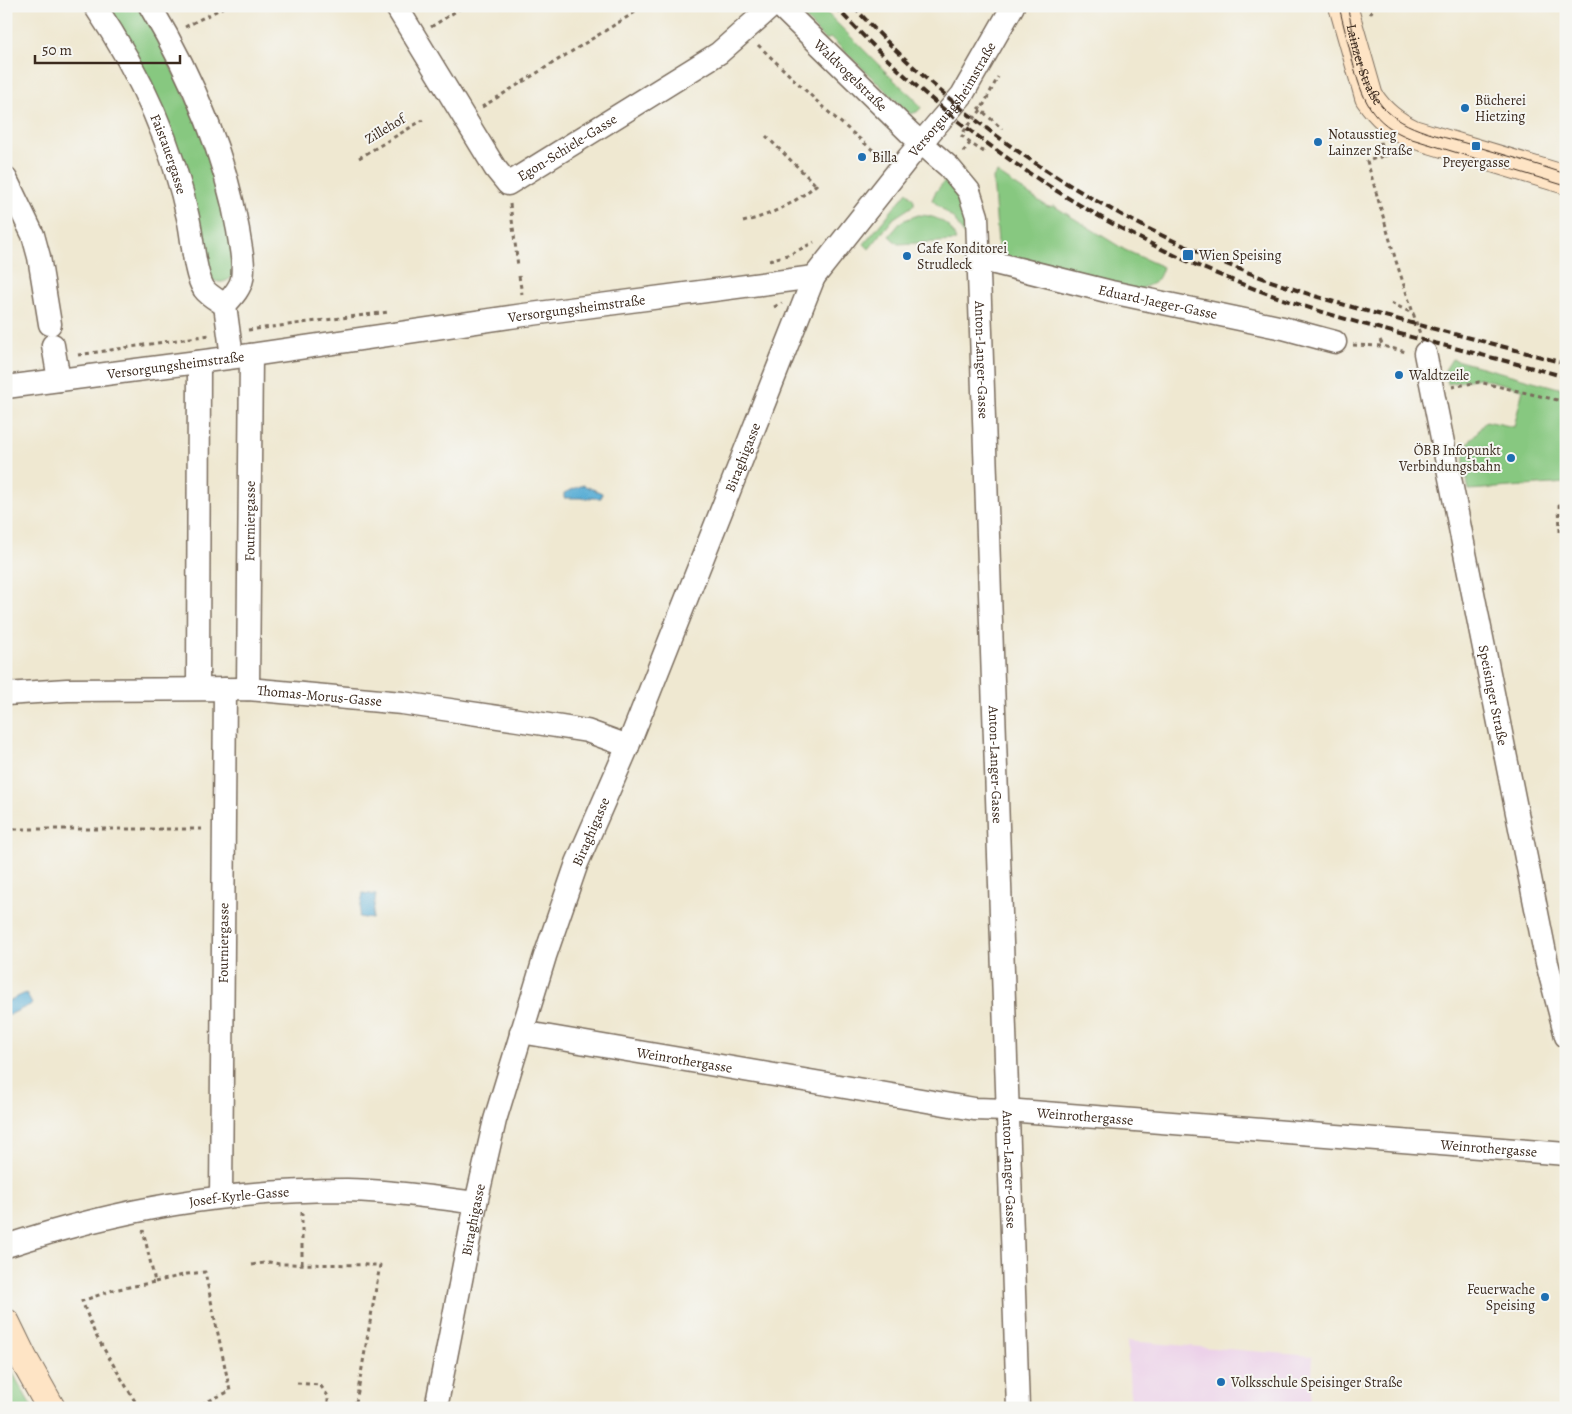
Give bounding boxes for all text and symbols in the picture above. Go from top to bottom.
street label: Lainzer Straße [1342,22,1388,109]
scale bar [35,32,180,64]
street label: Waldvogelstraße [809,34,892,115]
street label: Versorgungsheimstraße [903,38,1000,161]
text: 50 m [42,40,72,60]
place label: Bücherei Hietzing [1475,91,1526,126]
marker: Bücherei Hietzing [1459,102,1471,114]
street label: Zillehof [361,108,411,148]
street label: Egon-Schiele-Gasse [514,109,620,185]
street label: Faistauergasse [146,111,191,196]
place label: Notausstieg Lainzer Straße [1328,125,1412,160]
marker: Notausstieg Lainzer Straße [1312,136,1324,148]
marker: Preyergasse [1470,140,1482,152]
place label: Billa [872,148,898,167]
marker: Billa [856,151,868,163]
place label: Preyergasse [1442,153,1510,172]
place label: Cafe Konditorei Strudleck [917,239,1007,274]
place label: Wien Speising [1198,246,1281,265]
marker: Wien Speising [1181,248,1195,262]
marker: Cafe Konditorei Strudleck [901,250,913,262]
street label: Eduard-Jaeger-Gasse [1096,280,1219,324]
street label: Versorgungsheimstraße [506,290,646,327]
street label: Anton-Langer-Gasse [970,300,993,419]
street label: Versorgungsheimstraße [105,346,245,383]
place label: Waldtzeile [1408,366,1469,385]
marker: Waldtzeile [1393,369,1405,381]
street label: Biraghigasse [720,420,765,495]
place label: ÖBB Infopunkt Verbindungsbahn [1398,441,1501,476]
marker: ÖBB Infopunkt Verbindungsbahn [1505,452,1517,464]
street label: Fourniergasse [240,481,259,561]
street label: Speisinger Straße [1474,643,1513,747]
street label: Thomas-Morus-Gasse [256,680,383,711]
street label: Anton-Langer-Gasse [984,704,1007,824]
street label: Biraghigasse [567,794,614,869]
street label: Fourniergasse [213,903,233,983]
street label: Weinrothergasse [634,1042,734,1077]
street label: Weinrothergasse [1035,1103,1134,1129]
street label: Anton-Langer-Gasse [998,1109,1021,1229]
street label: Weinrothergasse [1439,1135,1538,1161]
street label: Josef-Kyrle-Gasse [188,1182,290,1211]
street label: Biraghigasse [456,1182,490,1257]
place label: Feuerwache Speising [1467,1280,1535,1315]
marker: Feuerwache Speising [1539,1291,1551,1303]
place label: Volksschule Speisinger Straße [1230,1373,1403,1392]
marker: Volksschule Speisinger Straße [1215,1376,1227,1388]

